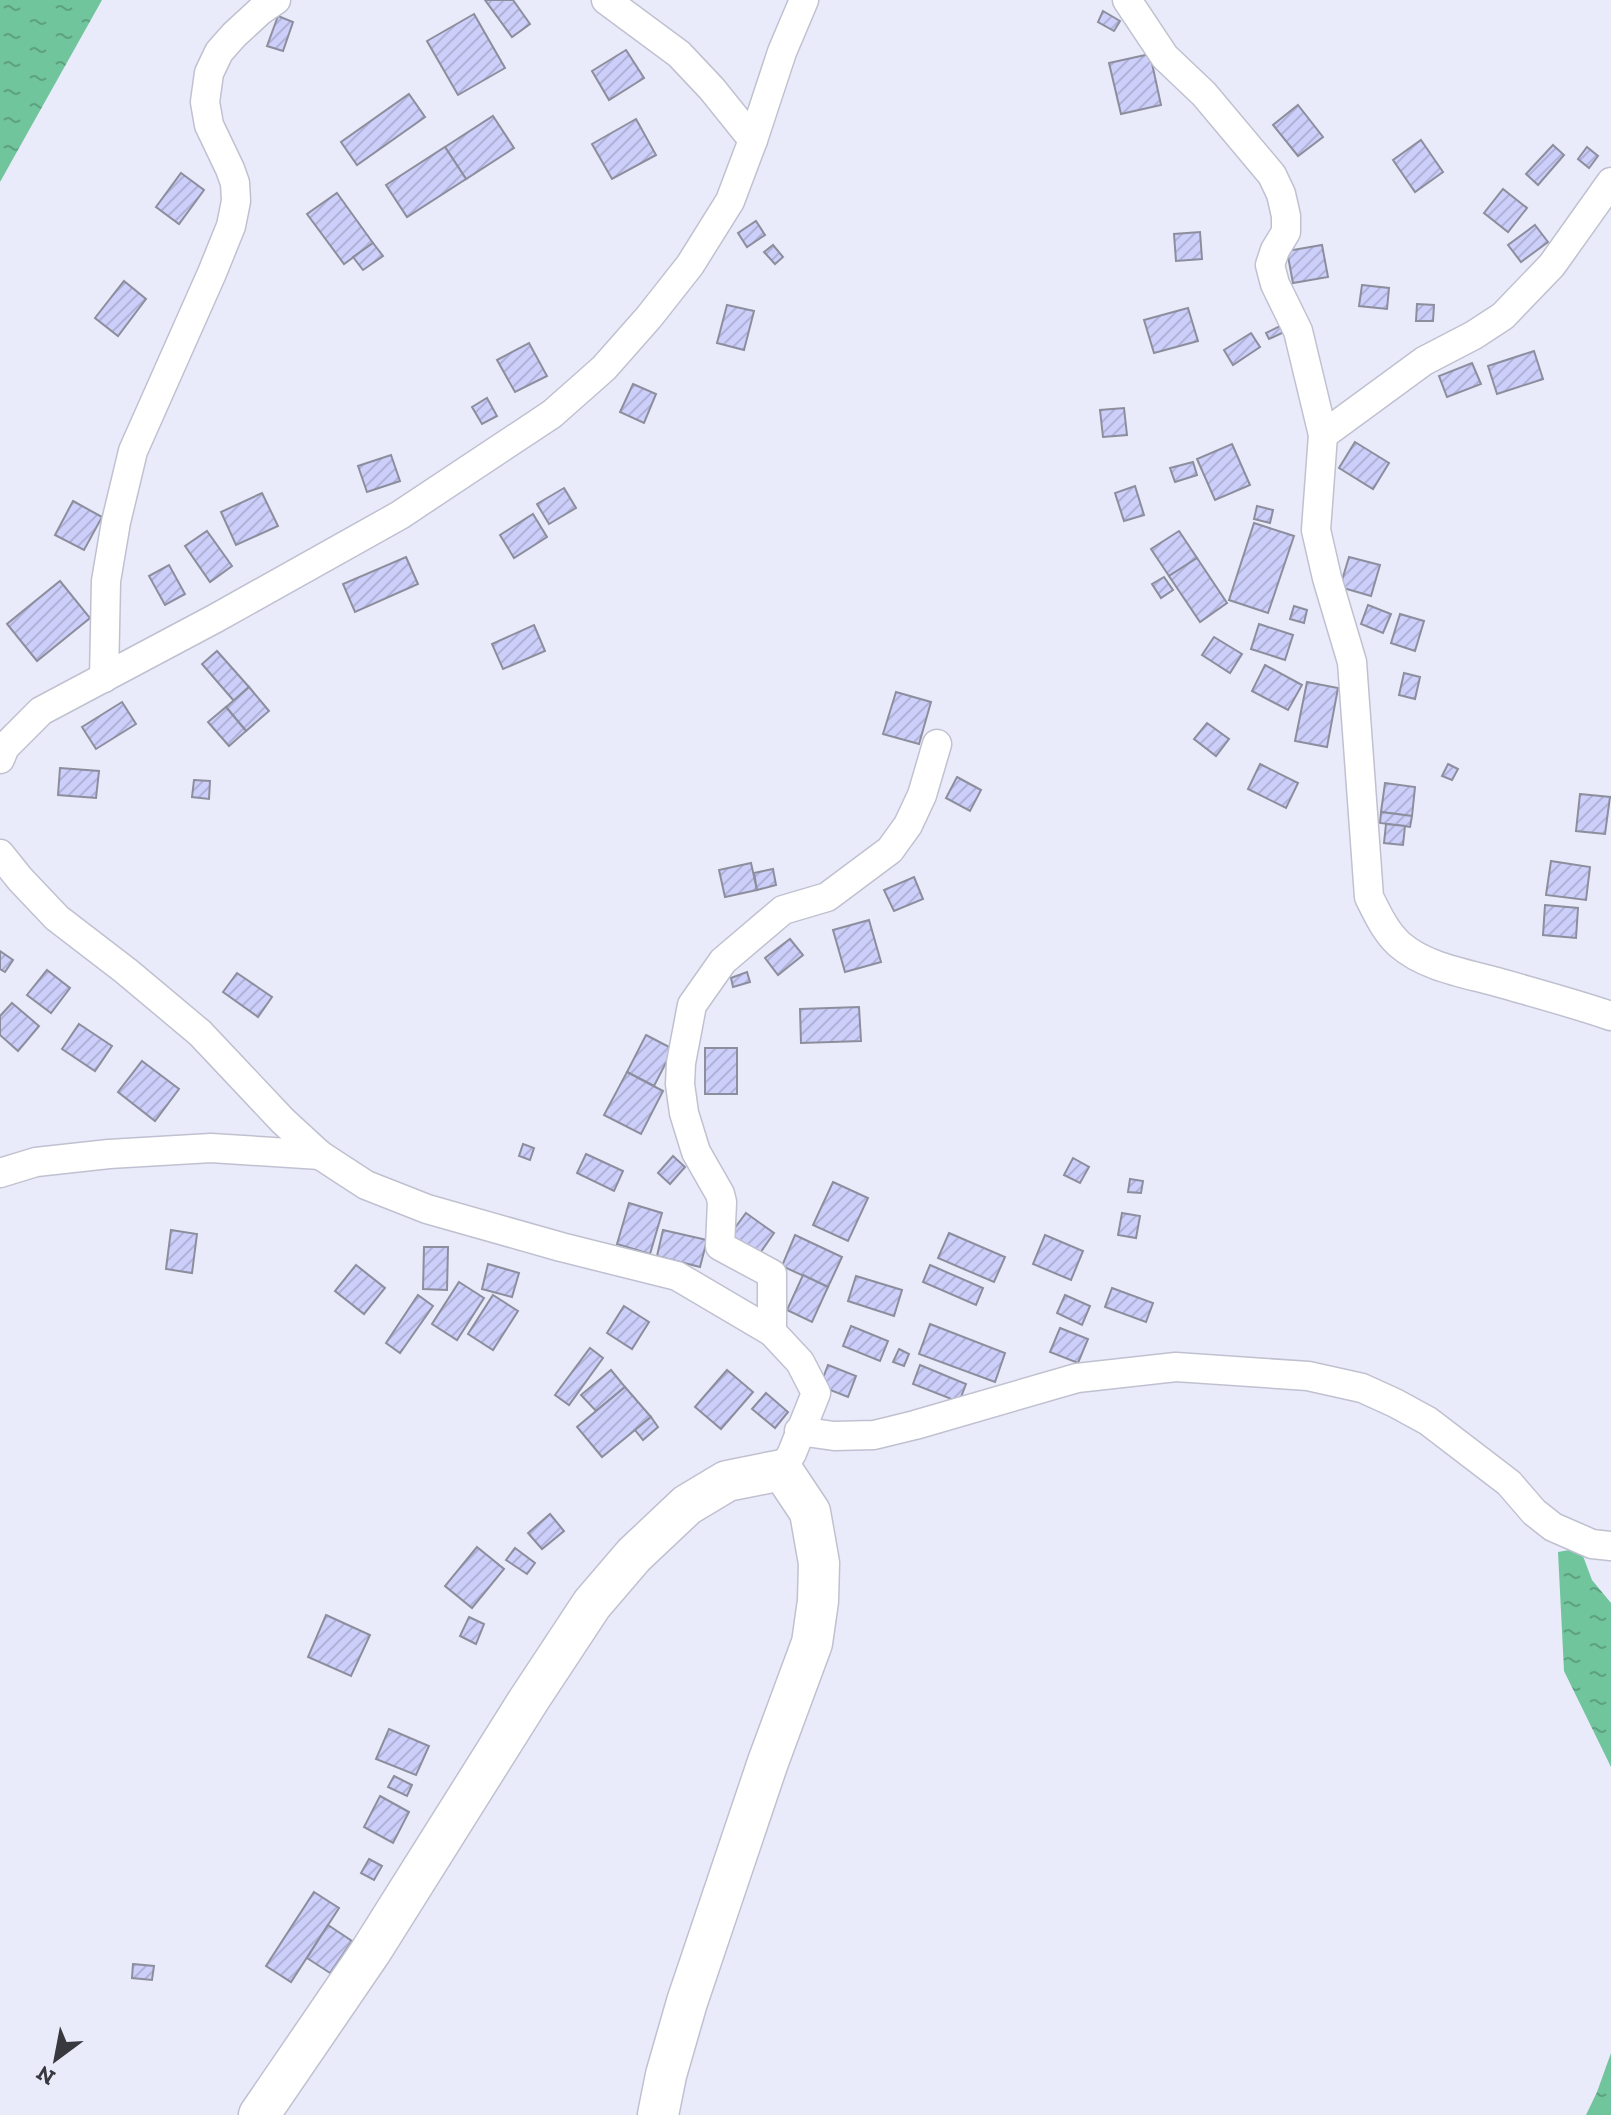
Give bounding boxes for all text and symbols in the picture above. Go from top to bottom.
north arrow [16,2019,96,2099]
text: N [31,2060,60,2091]

